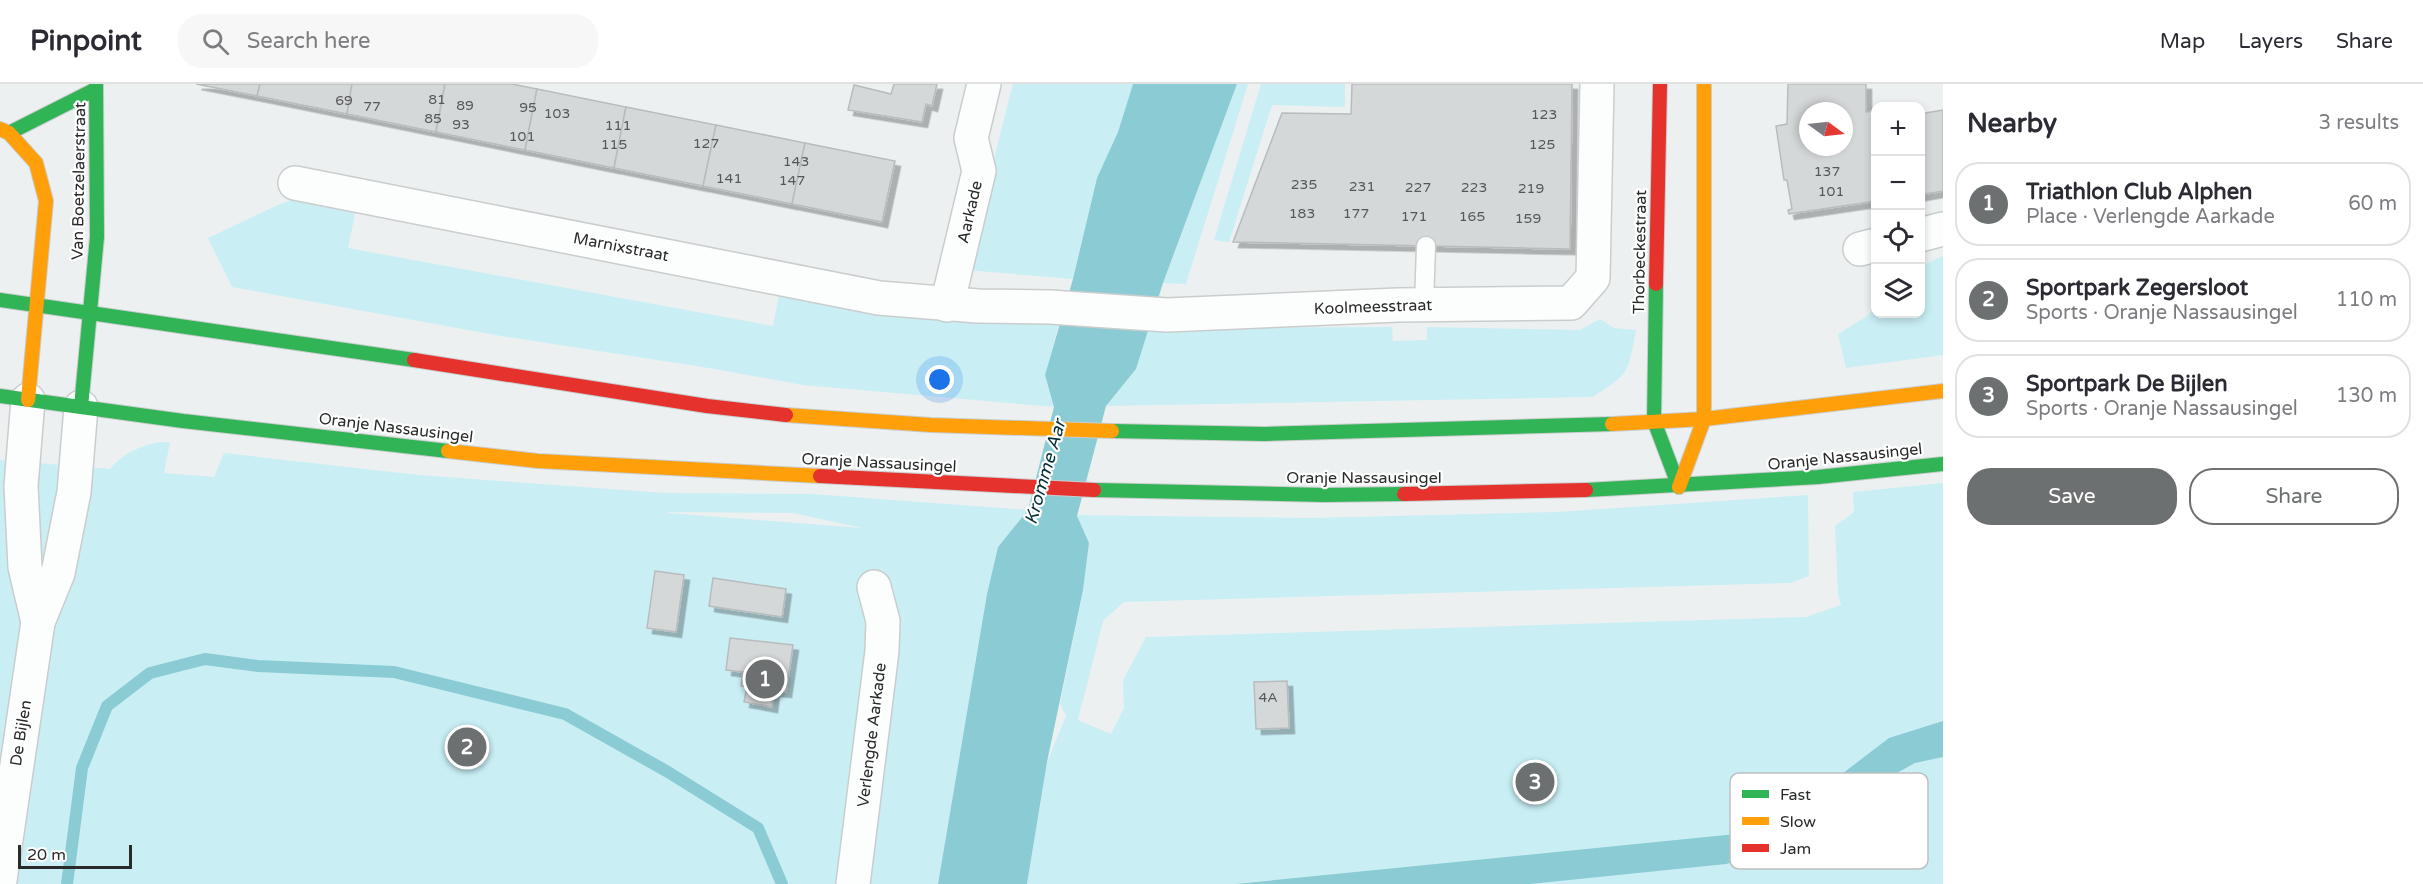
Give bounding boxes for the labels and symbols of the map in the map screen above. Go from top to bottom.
house number: 81 [428,91,446,108]
house number: 69 [335,92,353,109]
house number: 89 [456,97,474,114]
house number: 77 [363,98,381,115]
house number: 95 [519,99,537,116]
street label: Van Boetzelaerstraat [68,102,90,260]
north arrow [1799,102,1853,156]
house number: 103 [544,105,570,122]
house number: 123 [1531,106,1557,123]
house number: 85 [424,110,442,127]
house number: 93 [452,116,470,133]
house number: 111 [605,117,631,134]
house number: 101 [509,128,535,145]
house number: 127 [693,135,719,152]
house number: 115 [601,136,627,153]
house number: 125 [1529,136,1555,153]
house number: 143 [783,153,809,170]
house number: 137 [1814,163,1840,180]
house number: 141 [716,170,742,187]
house number: 147 [779,172,805,189]
house number: 235 [1291,176,1317,193]
house number: 231 [1349,178,1375,195]
street label: Aarkade [953,179,987,245]
house number: 227 [1405,179,1431,196]
house number: 223 [1461,179,1487,196]
house number: 219 [1518,180,1544,197]
house number: 101 [1818,183,1844,200]
street label: Thorbeckestraat [1629,190,1651,314]
house number: 183 [1289,205,1315,222]
house number: 177 [1343,205,1369,222]
house number: 171 [1401,208,1427,225]
house number: 165 [1459,208,1485,225]
house number: 159 [1515,210,1541,227]
street label: Marnixstraat [572,228,670,266]
street label: Koolmeesstraat [1313,295,1433,319]
your location [925,365,954,394]
street label: Oranje Nassausingel [318,409,474,447]
water label: Kromme Aar [1020,415,1071,527]
street label: Oranje Nassausingel [1767,439,1923,475]
street label: Oranje Nassausingel [801,449,957,477]
street label: Oranje Nassausingel [1286,468,1442,488]
pin: 1 [746,656,784,702]
street label: Verlengde Aarkade [853,662,891,808]
house number: 4A [1258,689,1278,706]
street label: De Bijlen [6,698,36,768]
pin: 2 [448,724,486,770]
pin: 3 [1516,760,1555,804]
legend [1730,773,1928,869]
text: Fast [1780,785,1811,805]
text: Slow [1780,812,1816,832]
text: Jam [1780,839,1811,859]
scale bar [18,842,132,870]

